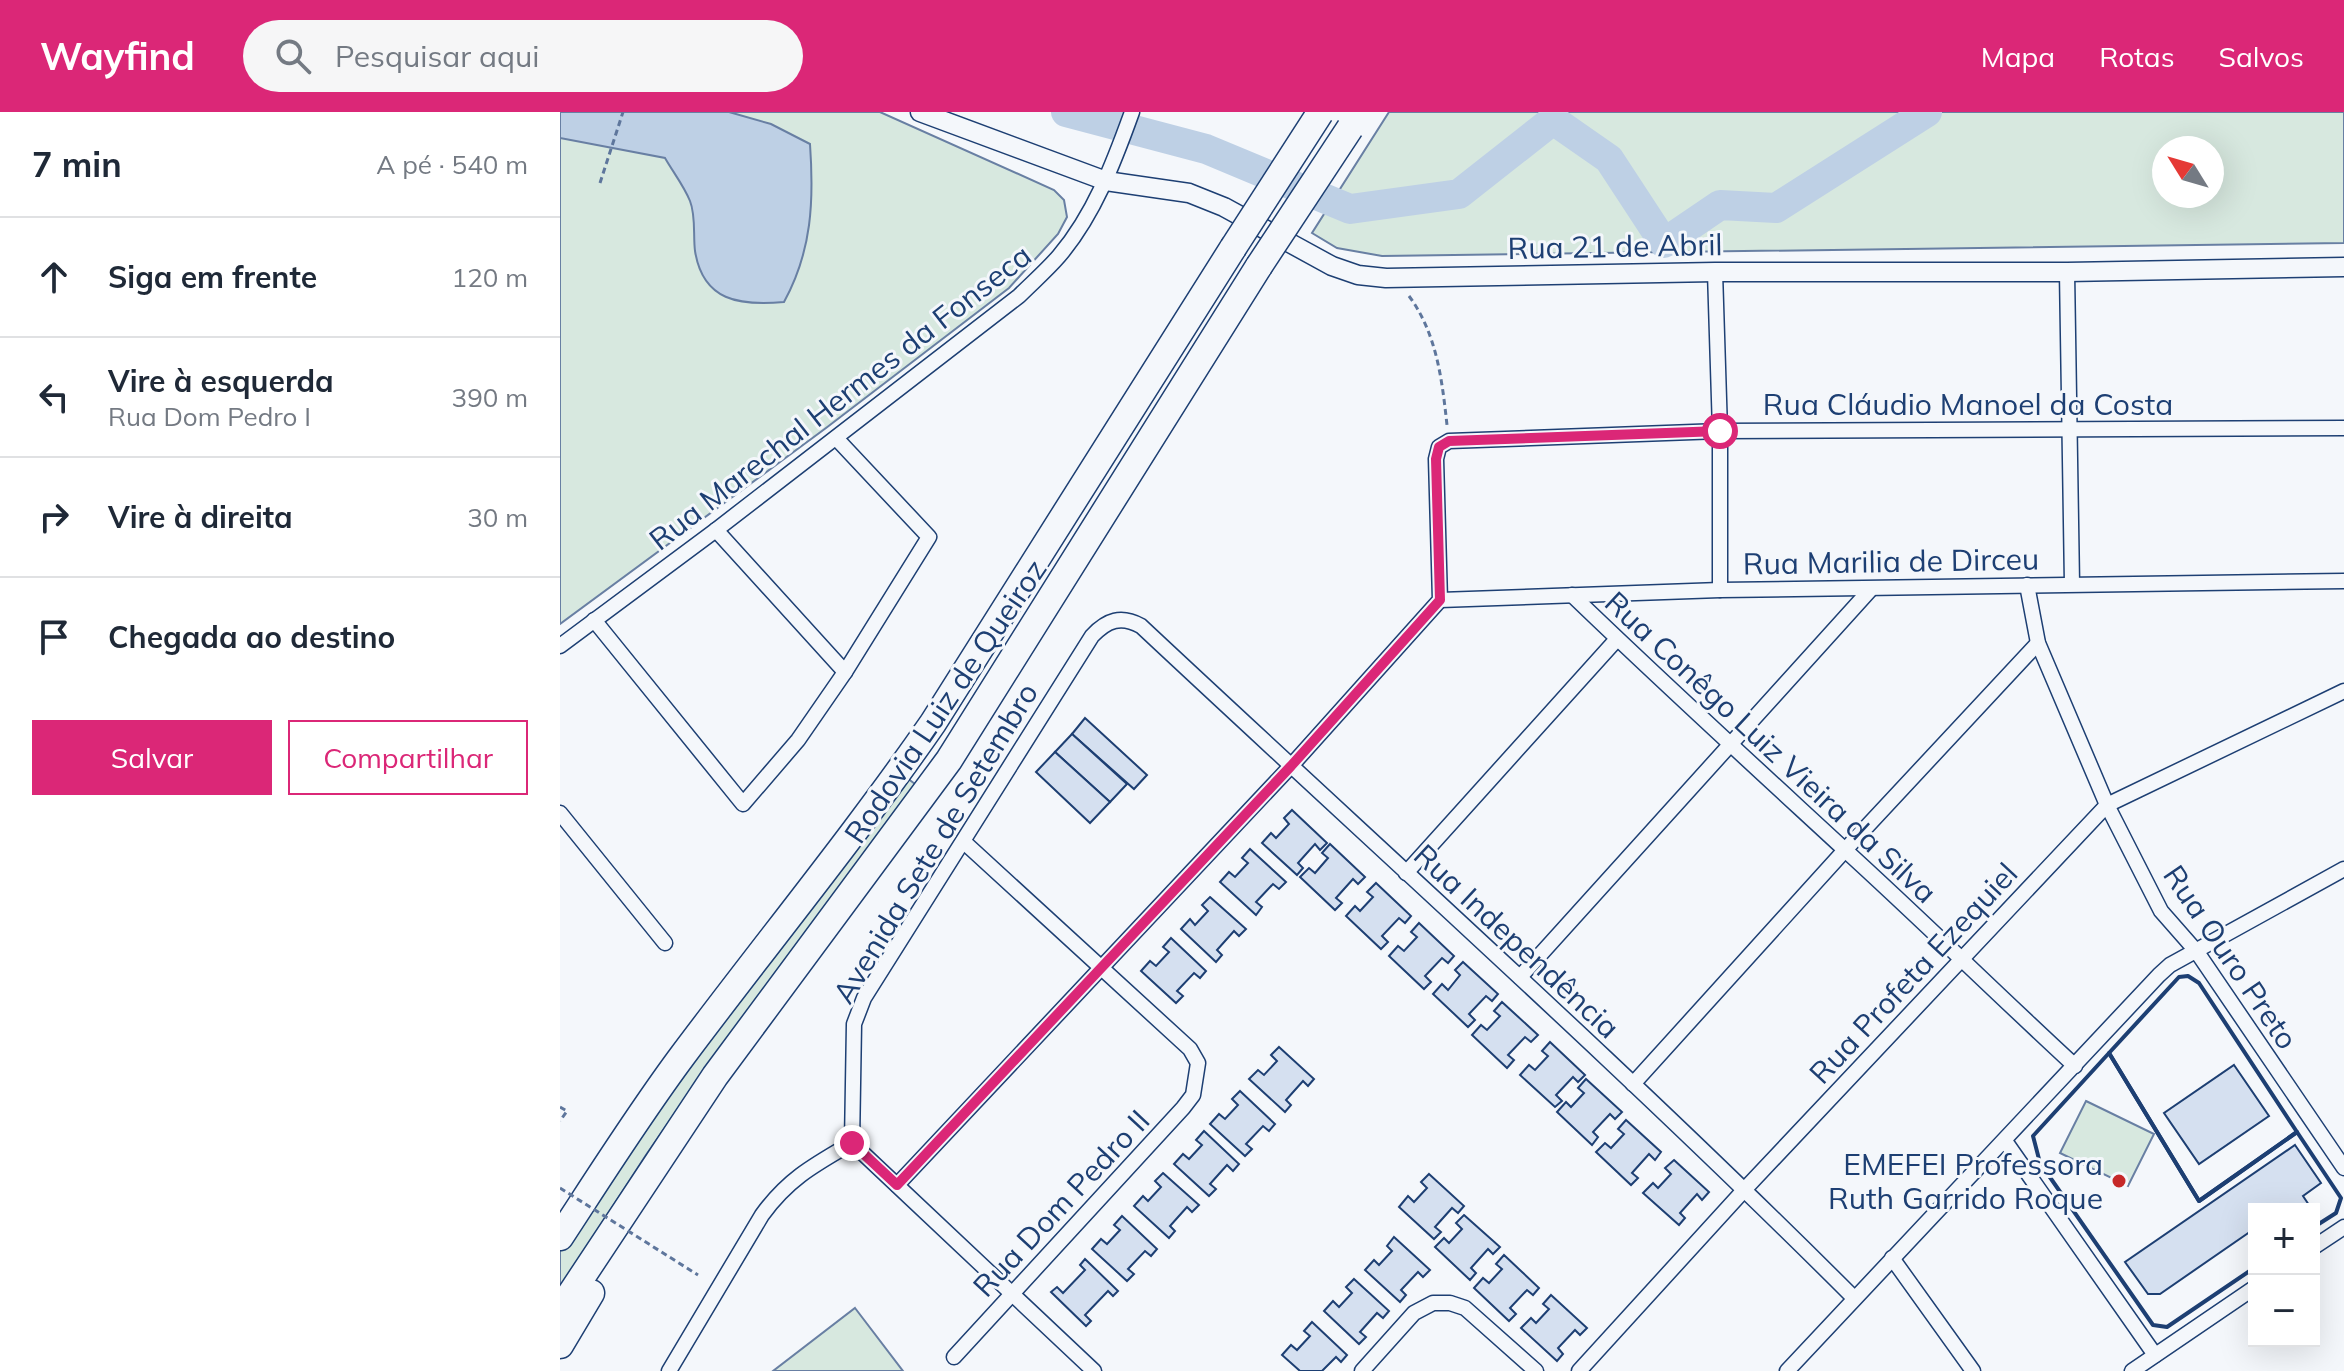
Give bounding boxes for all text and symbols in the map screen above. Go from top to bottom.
search box [243,20,803,92]
text: Wayfind [40,32,195,80]
icon: search [271,34,315,78]
text: Pesquisar aqui [335,37,540,75]
text: Mapa [1981,39,2055,74]
text: Rotas [2099,39,2175,74]
text: Salvos [2219,39,2304,74]
north arrow [2152,136,2224,208]
text: 7 min [32,143,122,186]
text: A pé · 540 m [376,148,528,181]
street label: Rua 21 de Abril [1507,225,1723,267]
street label: Rua Marechal Hermes da Fonseca [641,236,1039,558]
icon: ahead [32,255,76,299]
text: Siga em frente [108,258,317,296]
text: 120 m [452,261,528,294]
text: Vire à esquerda [108,362,334,400]
icon: left [32,375,76,419]
text: 390 m [452,381,528,414]
street label: Rua Cláudio Manoel da Costa [1763,385,2173,423]
text: Rua Dom Pedro I [108,400,311,433]
route start [1702,413,1738,449]
icon: right [32,495,76,539]
text: Vire à direita [108,498,293,536]
text: 30 m [467,501,528,534]
street label: Rua Marilia de Dirceu [1743,539,2039,583]
street label: Rodovia Luiz de Queiroz [836,552,1054,850]
street label: Rua Conêgo Luiz Vieira da Silva [1597,583,1945,911]
icon: arrive [32,615,76,659]
text: Chegada ao destino [108,618,395,656]
street label: Avenida Sete de Setembro [824,676,1046,1010]
button: Salvar [32,720,272,795]
button: Compartilhar [288,720,528,795]
street label: Rua Independência [1406,836,1628,1046]
street label: Rua Profeta Ezequiel [1801,855,2025,1091]
street label: Rua Ouro Preto [2155,858,2307,1056]
street label: Rua Dom Pedro II [965,1102,1157,1304]
route end [834,1125,870,1161]
place label: EMEFEI Professora Ruth Garrido Roque [1828,1145,2103,1217]
marker: EMEFEI Professora Ruth Garrido Roque [2110,1172,2128,1190]
map controls [2248,1203,2320,1347]
button: + [2248,1203,2320,1275]
button: − [2248,1275,2320,1347]

